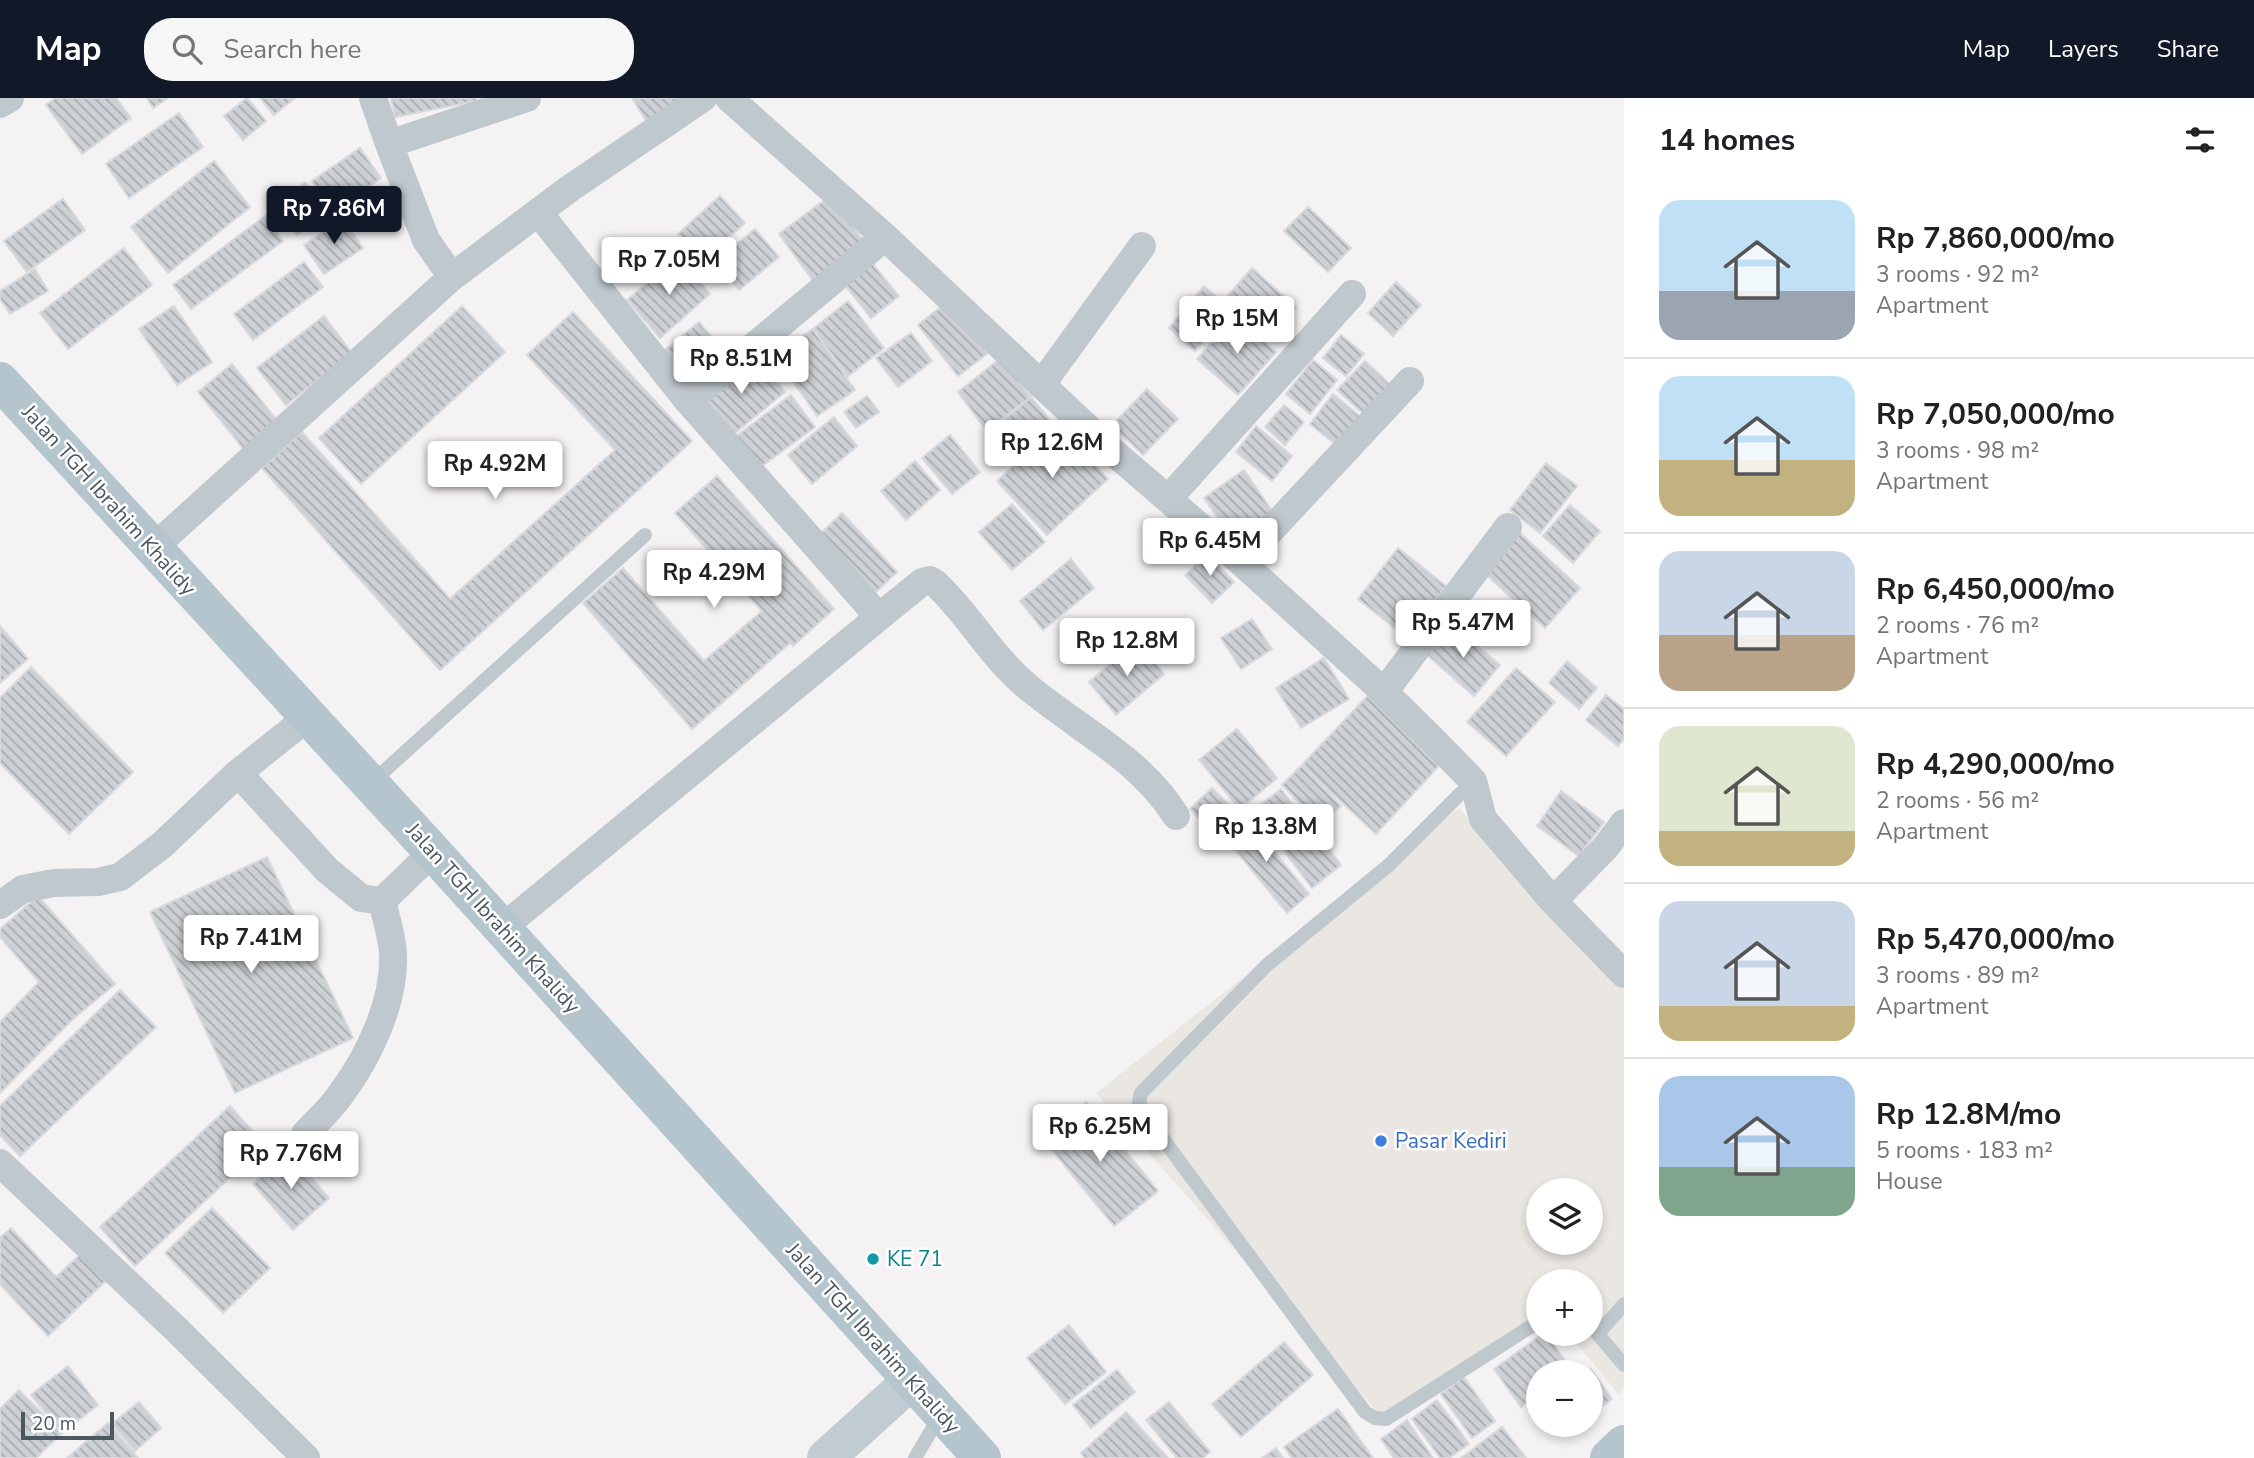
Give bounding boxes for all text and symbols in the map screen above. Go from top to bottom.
search box [144,18,634,81]
text: Map [35,27,102,72]
icon: search [168,30,206,68]
text: Search here [224,32,361,67]
text: Map [1963,33,2010,65]
text: Layers [2048,33,2119,65]
text: Share [2157,33,2219,65]
text: 14 homes [1659,120,1795,161]
icon: filters [2181,121,2219,159]
pin: Rp 7.86M [262,186,406,246]
text: Rp 7.86M [283,193,385,224]
text: Rp 7,860,000/mo [1876,218,2115,259]
icon: home [1715,228,1799,312]
pin: Rp 7.05M [597,238,741,297]
text: Rp 7.05M [618,244,720,275]
text: 3 rooms · 92 m² [1876,259,2039,290]
text: Apartment [1876,290,1988,321]
pin: Rp 15M [1180,296,1294,356]
text: Rp 15M [1195,303,1279,334]
pin: Rp 8.51M [669,336,813,396]
text: Rp 8.51M [690,343,792,374]
text: Rp 7,050,000/mo [1876,394,2115,435]
street label: Jalan TGH Ibrahim Khalidy [15,398,202,602]
icon: home [1715,404,1799,488]
pin: Rp 12.6M [980,420,1124,480]
text: Rp 12.6M [1001,427,1103,458]
text: 3 rooms · 98 m² [1876,435,2039,466]
pin: Rp 4.92M [423,442,567,501]
text: Rp 4.92M [444,448,546,479]
text: Apartment [1876,466,1988,497]
pin: Rp 6.45M [1138,518,1282,578]
text: Rp 6.45M [1159,525,1261,556]
pin: Rp 4.29M [642,550,786,610]
text: Rp 4.29M [663,557,765,588]
text: Rp 6,450,000/mo [1876,569,2115,610]
icon: home [1715,579,1799,663]
pin: Rp 5.47M [1391,601,1535,660]
text: Rp 5.47M [1412,607,1514,638]
text: 2 rooms · 76 m² [1876,610,2039,641]
pin: Rp 12.8M [1055,618,1199,678]
text: Rp 12.8M [1076,625,1178,656]
text: Apartment [1876,641,1988,672]
text: Rp 4,290,000/mo [1876,744,2115,785]
icon: home [1715,754,1799,838]
text: 2 rooms · 56 m² [1876,785,2039,816]
pin: Rp 13.8M [1194,804,1338,864]
text: Rp 13.8M [1215,811,1317,842]
street label: Jalan TGH Ibrahim Khalidy [399,816,586,1020]
text: Apartment [1876,816,1988,847]
pin: Rp 7.41M [179,916,323,975]
text: Rp 5,470,000/mo [1876,919,2115,960]
text: Rp 7.41M [200,922,302,953]
icon: home [1715,929,1799,1013]
text: 3 rooms · 89 m² [1876,960,2039,991]
text: Apartment [1876,991,1988,1022]
text: Rp 12.8M/mo [1876,1094,2061,1135]
pin: Rp 6.25M [1028,1104,1172,1164]
icon: home [1715,1104,1799,1188]
text: Rp 6.25M [1049,1111,1151,1142]
place label: Pasar Kediri [1395,1127,1507,1155]
pin: Rp 7.76M [219,1132,363,1191]
marker: Pasar Kediri [1373,1133,1389,1149]
text: 5 rooms · 183 m² [1876,1135,2053,1166]
text: Rp 7.76M [240,1138,342,1169]
text: House [1876,1166,1943,1197]
map controls [1526,1178,1603,1437]
button: layers [1526,1178,1603,1255]
street label: Jalan TGH Ibrahim Khalidy [779,1236,966,1440]
place label: KE 71 [887,1245,943,1273]
marker: KE 71 [865,1251,881,1267]
button: + [1526,1269,1603,1346]
button: − [1526,1360,1603,1437]
scale bar [21,1409,114,1441]
text: 20 m [32,1411,76,1437]

